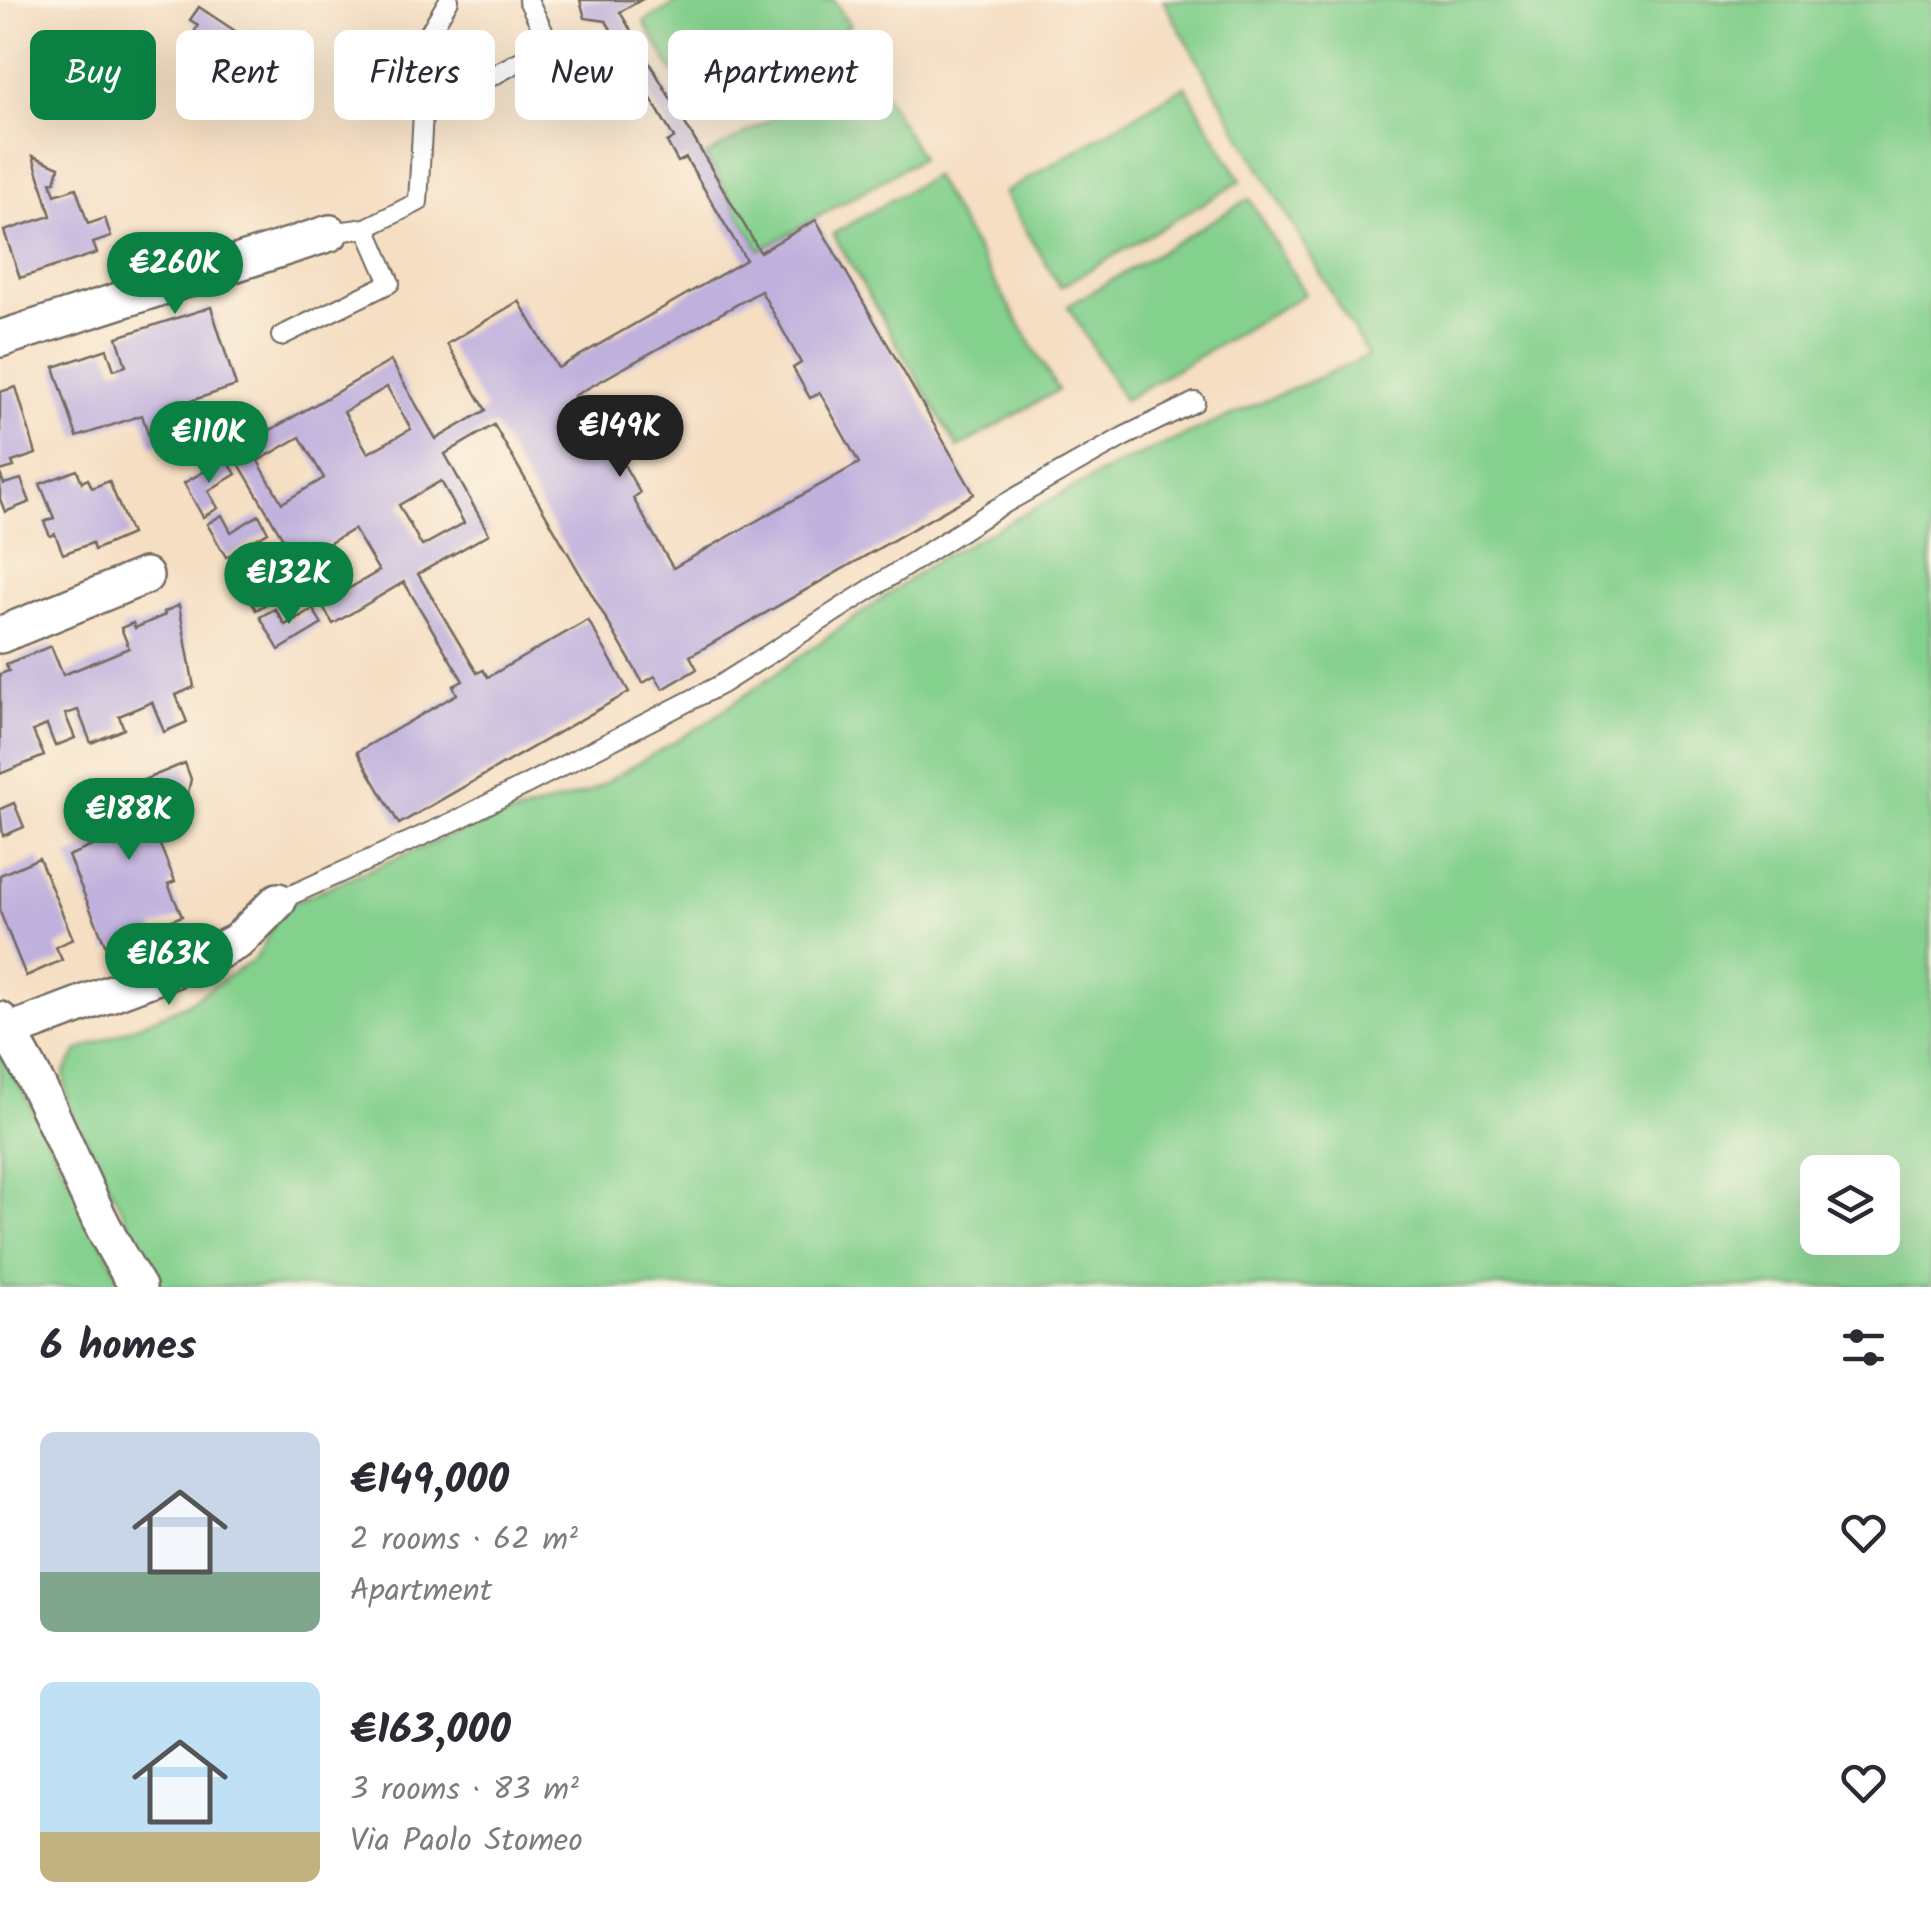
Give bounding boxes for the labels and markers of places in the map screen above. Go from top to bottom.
pin: €260K [105,232,245,317]
pin: €149K [550,395,690,480]
pin: €110K [139,401,279,486]
pin: €132K [219,542,359,627]
pin: €188K [59,778,199,863]
pin: €163K [99,923,239,1008]

